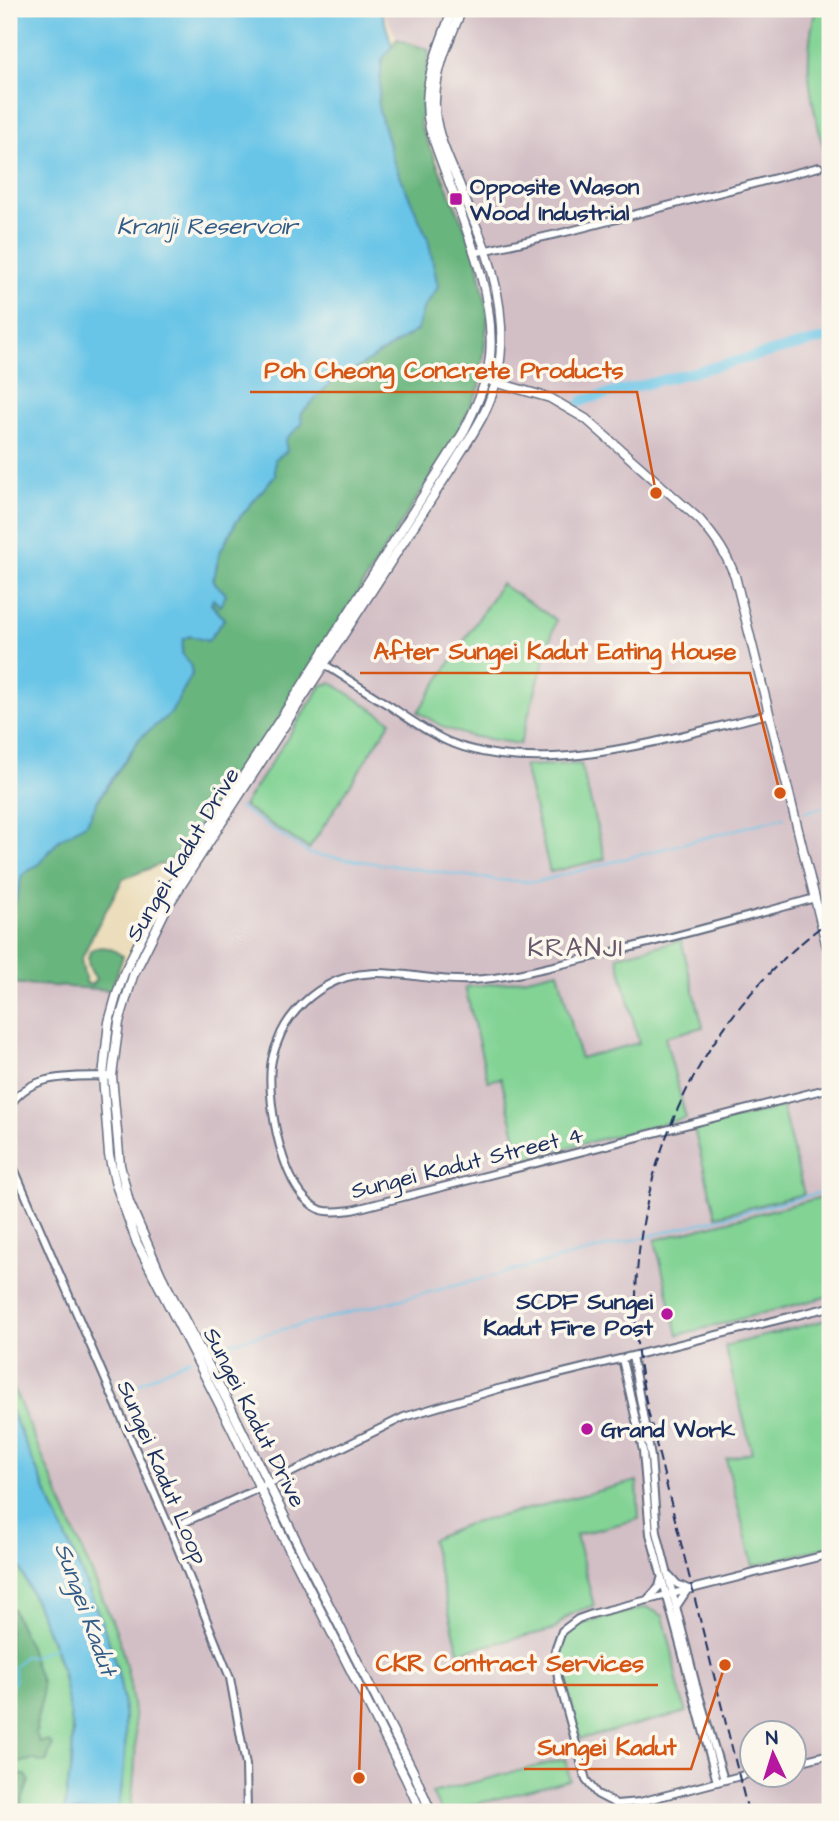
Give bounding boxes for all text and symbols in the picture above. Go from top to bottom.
place label: Opposite Wason Wood Industrial [469,171,640,229]
marker: Opposite Wason Wood Industrial [448,191,464,207]
water label: Kranji Reservoir [117,210,300,244]
callout: Poh Cheong Concrete Products [250,347,637,392]
text: Poh Cheong Concrete Products [264,354,624,389]
callout: After Sungei Kadut Eating House [360,628,750,673]
text: After Sungei Kadut Eating House [374,635,736,670]
street label: Sungei Kadut Drive [118,761,248,948]
district label: KRANJI [528,930,624,966]
street label: Sungei Kadut Street 4 [348,1119,587,1208]
place label: SCDF Sungei Kadut Fire Post [483,1286,654,1344]
marker: SCDF Sungei Kadut Fire Post [659,1306,675,1322]
street label: Sungei Kadut Drive [194,1322,313,1513]
street label: Sungei Kadut Loop [108,1375,215,1570]
place label: Grand Work [601,1414,736,1446]
marker: Grand Work [579,1421,595,1437]
water label: Sungei Kadut [44,1538,126,1683]
callout: CKR Contract Services [362,1640,658,1685]
text: CKR Contract Services [376,1647,644,1681]
north arrow [738,1720,808,1790]
callout: Sungei Kadut [524,1724,691,1769]
text: N [765,1725,779,1752]
text: Sungei Kadut [536,1731,677,1766]

